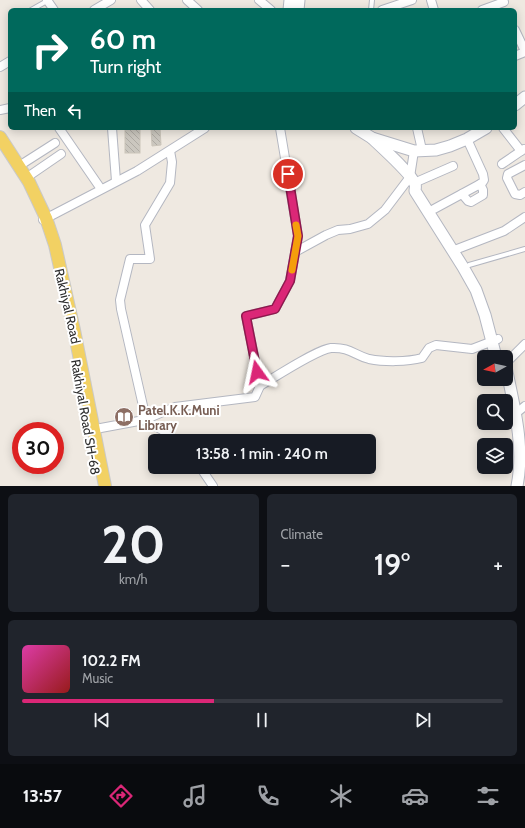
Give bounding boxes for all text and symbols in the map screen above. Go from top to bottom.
text: 60 m [90,22,156,56]
icon: right [24,24,76,76]
text: Turn right [90,56,161,78]
icon: left [64,100,86,122]
text: Then [24,102,56,120]
pin [271,157,305,191]
icon: arrive [277,163,299,185]
street label: Rakhiyal Road [52,267,84,345]
north arrow [477,350,513,386]
map controls [477,350,513,474]
position arrow [236,351,278,393]
street label: Rakhiyal Road SH-68 [68,358,104,476]
button: search [477,394,513,430]
place label: Patel.K.K.Muni Library [138,402,220,433]
library icon: Patel.K.K.Muni Library [113,406,135,428]
speed limit sign: 30 [12,422,64,474]
button: layers [477,438,513,474]
text: 13:58 · 1 min · 240 m [196,445,328,463]
text: 20 [101,513,165,576]
text: Climate [281,526,323,542]
text: 19° [374,546,410,583]
text: − [281,551,290,578]
text: + [493,551,503,578]
text: km/h [119,571,147,587]
text: 102.2 FM [82,652,141,670]
text: Music [82,670,113,686]
icon: previous [91,709,113,731]
icon: pause [251,709,273,731]
icon: next [412,709,434,731]
icon: directions [107,782,135,810]
icon: music [181,782,209,810]
icon: phone [254,782,282,810]
icon: climate [327,782,355,810]
icon: car [401,782,429,810]
icon: filters [474,782,502,810]
text: 13:57 [23,785,62,807]

